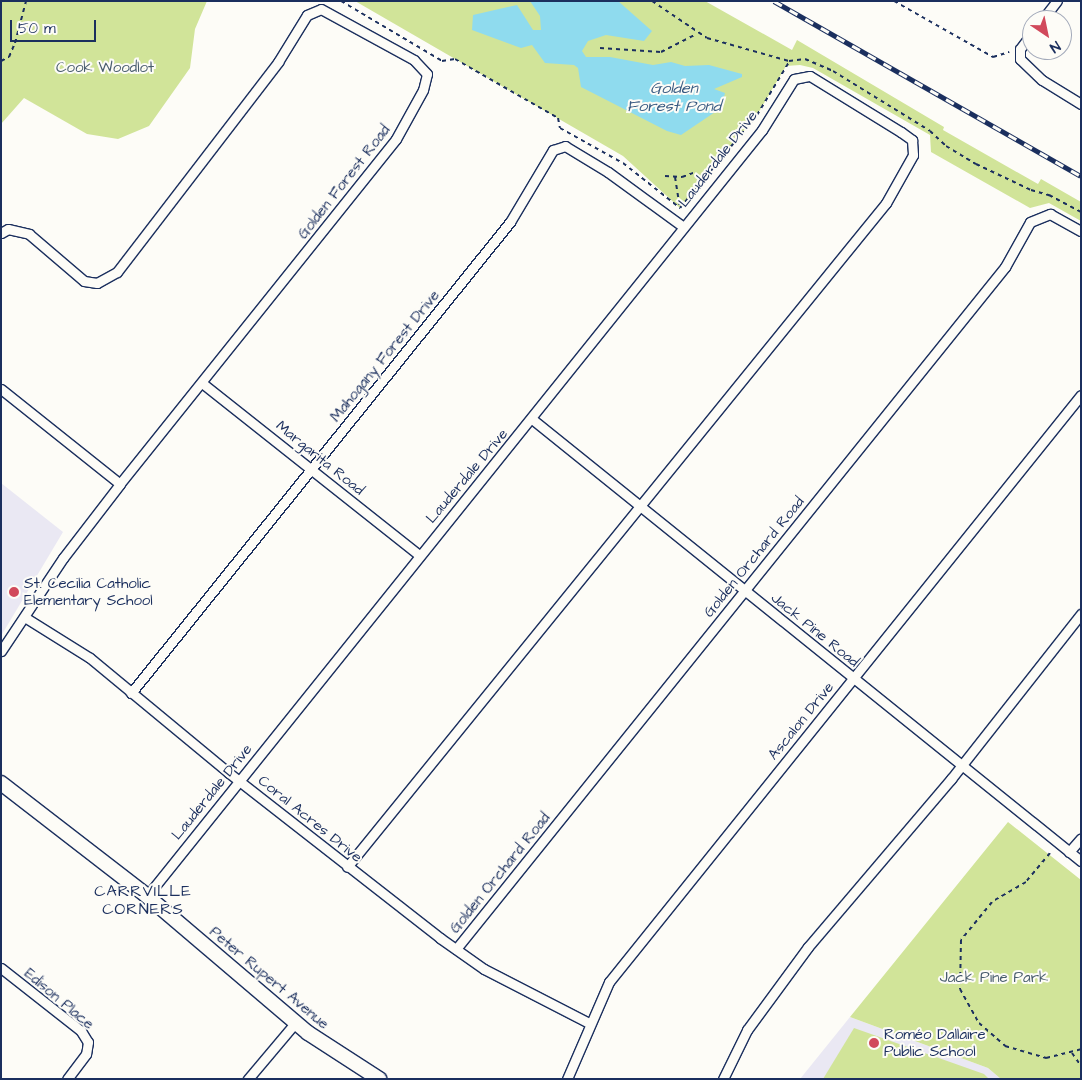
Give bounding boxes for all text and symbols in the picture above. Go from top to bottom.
scale bar [12,10,99,42]
north arrow [1022,10,1072,60]
text: 50 m [18,18,56,39]
text: N [1046,36,1064,57]
park label: Cook Woodlot [56,59,154,77]
water label: Golden Forest Pond [627,78,721,116]
street label: Lauderdale Drive [675,107,761,211]
street label: Golden Forest Road [294,121,394,243]
street label: Mahogany Forest Drive [326,287,444,425]
street label: Margarita Road [272,417,368,499]
street label: Lauderdale Drive [422,425,512,527]
street label: Golden Orchard Road [700,493,808,621]
place label: St. Cecilia Catholic Elementary School [24,574,153,609]
marker: St. Cecilia Catholic Elementary School [8,586,20,598]
street label: Jack Pine Road [767,589,863,671]
street label: Ascalon Drive [764,679,838,763]
street label: Lauderdale Drive [168,741,256,843]
street label: Coral Acres Drive [254,772,366,866]
street label: Golden Orchard Road [446,809,554,937]
district label: CARRVILLE CORNERS [93,881,193,919]
street label: Peter Rupert Avenue [206,923,332,1033]
street label: Edison Place [20,965,98,1033]
park label: Jack Pine Park [940,969,1048,987]
place label: Roméo Dallaire Public School [884,1025,986,1060]
marker: Roméo Dallaire Public School [868,1037,880,1049]

